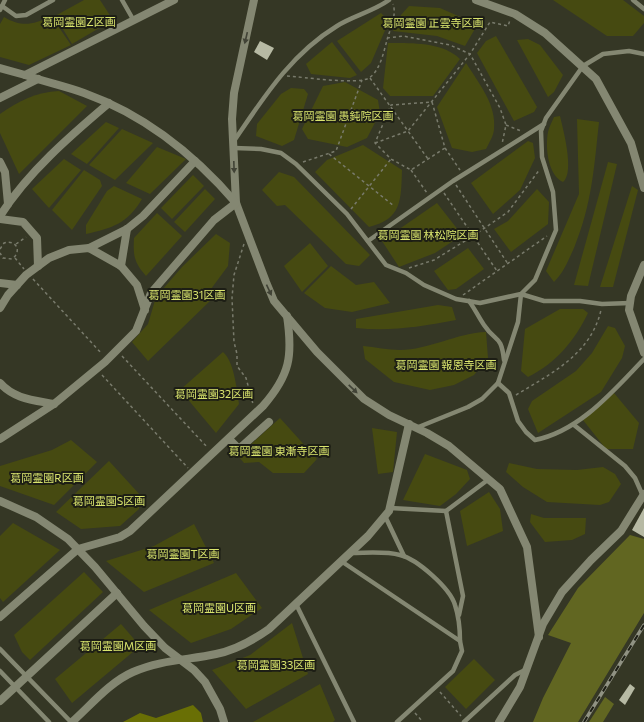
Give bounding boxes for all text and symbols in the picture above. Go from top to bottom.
park label: 葛岡霊園Z区画 [42,15,116,28]
park label: 葛岡霊園 正雲寺区画 [382,16,484,29]
one-way arrow [242,32,248,44]
park label: 葛岡霊園 愚鈍院区画 [292,109,394,122]
one-way arrow [231,161,238,173]
park label: 葛岡霊園 林松院区画 [377,228,479,241]
one-way arrow [266,285,272,296]
park label: 葛岡霊園31区画 [149,288,225,301]
park label: 葛岡霊園 報恩寺区画 [395,358,497,371]
one-way arrow [348,384,358,394]
park label: 葛岡霊園32区画 [175,387,253,400]
park label: 葛岡霊園 東漸寺区画 [228,444,330,457]
park label: 葛岡霊園R区画 [10,471,84,484]
park label: 葛岡霊園S区画 [73,494,145,507]
park label: 葛岡霊園T区画 [146,547,220,560]
park label: 葛岡霊園U区画 [182,601,256,614]
park label: 葛岡霊園M区画 [80,639,156,652]
park label: 葛岡霊園33区画 [237,658,315,671]

